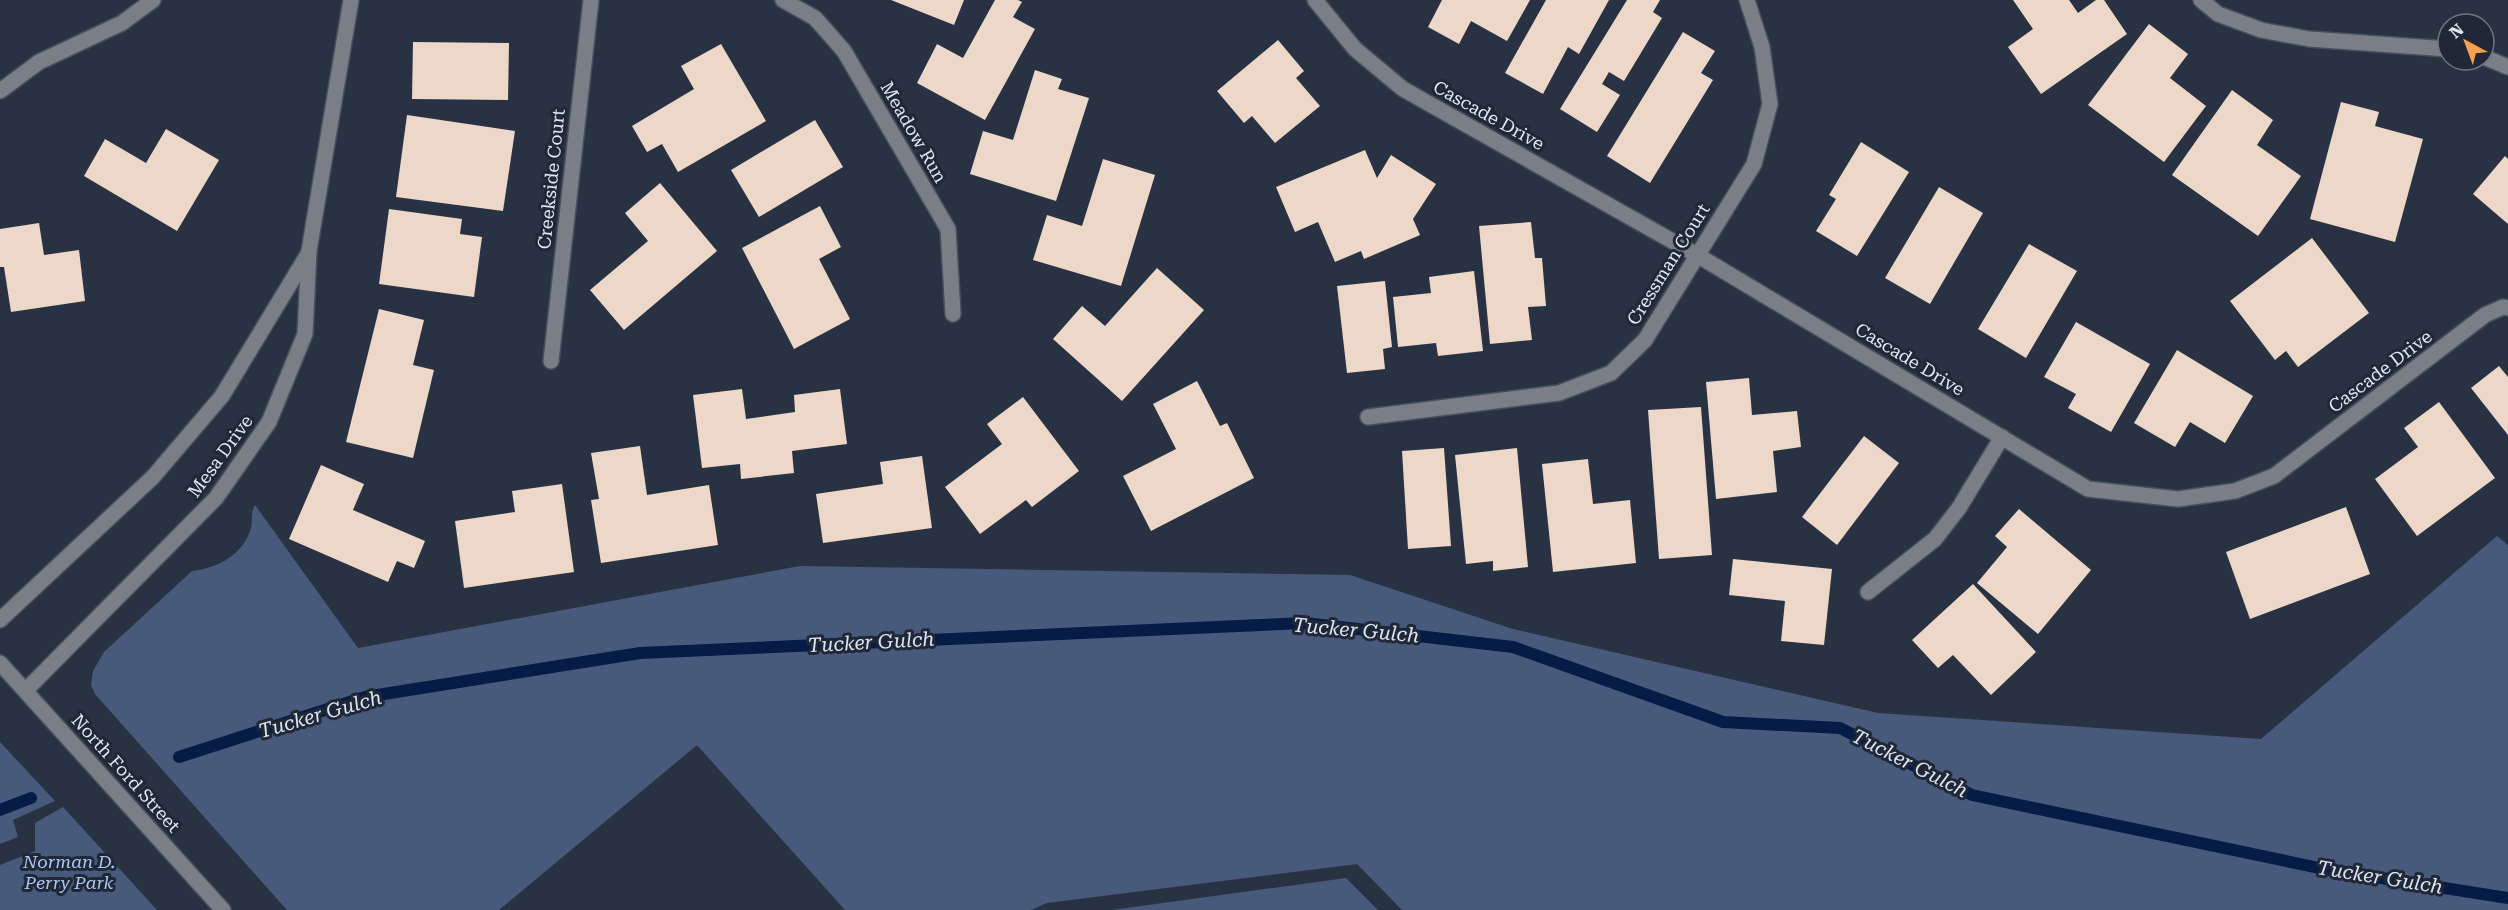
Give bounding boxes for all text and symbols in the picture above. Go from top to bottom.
north arrow [2436,12,2496,72]
text: N [2446,20,2467,42]
street label: Cascade Drive [1430,76,1548,154]
street label: Meadow Run [877,78,952,187]
street label: Creekside Court [533,107,569,250]
street label: Cressman Court [1622,199,1714,329]
street label: Cascade Drive [1852,318,1969,400]
street label: Cascade Drive [2324,325,2436,417]
street label: Mesa Drive [183,411,257,501]
water label: Tucker Gulch [1292,613,1420,647]
water label: Tucker Gulch [807,627,935,657]
water label: Tucker Gulch [256,685,384,743]
street label: North Ford Street [67,710,185,837]
water label: Tucker Gulch [1848,724,1972,802]
park label: Norman D. Perry Park [22,851,115,893]
water label: Tucker Gulch [2315,855,2445,899]

